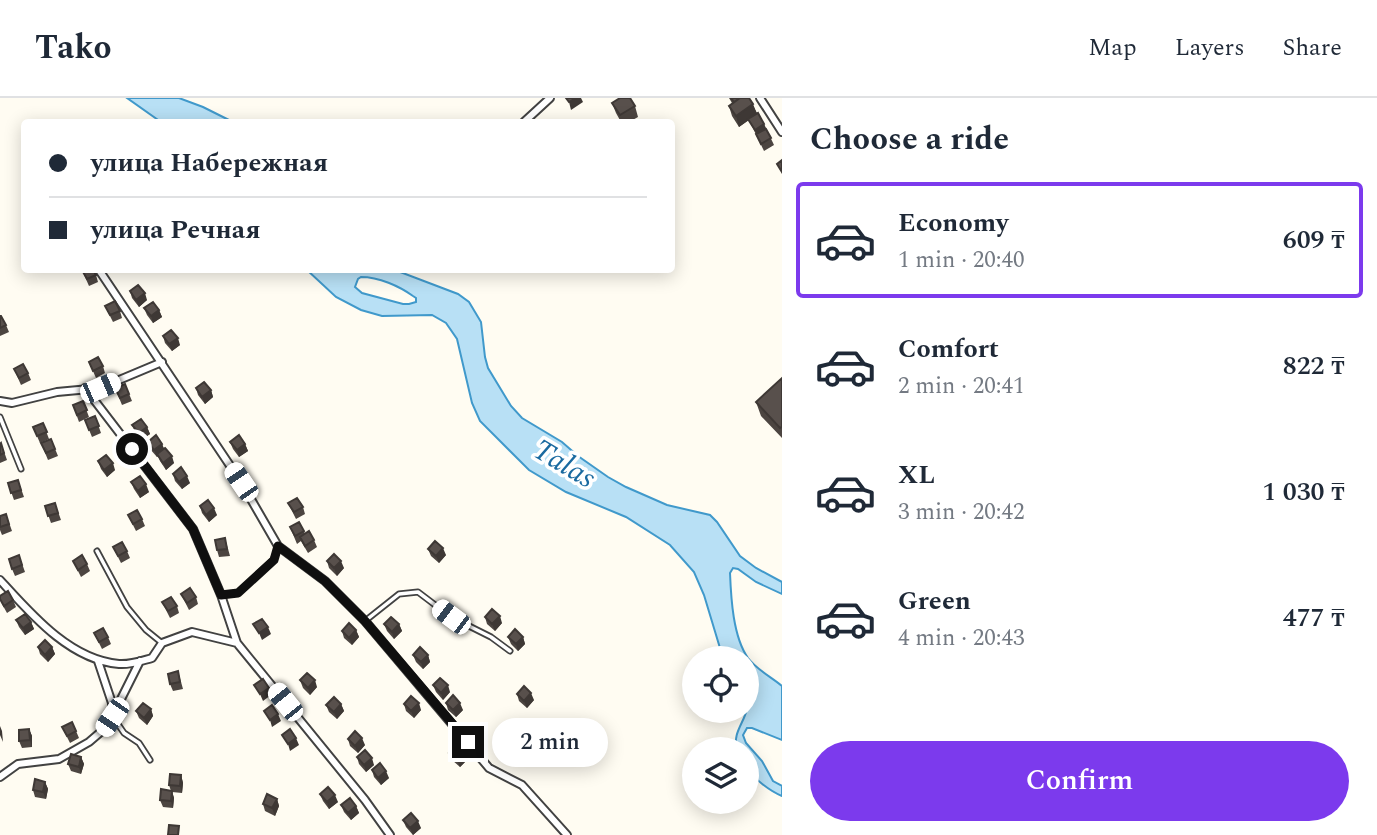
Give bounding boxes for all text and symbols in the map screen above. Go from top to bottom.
text: Tako [35,23,111,73]
text: Map [1088,30,1137,66]
text: Layers [1175,30,1245,66]
text: Share [1283,30,1342,66]
text: Choose a ride [810,115,1009,164]
text: улица Набережная [91,143,328,183]
text: Economy [898,203,1008,243]
icon: car [814,209,877,272]
text: улица Речная [91,210,261,250]
text: 609 ₸ [1283,220,1345,260]
text: 1 min · 20:40 [898,243,1025,278]
text: Comfort [898,329,999,369]
icon: car [814,335,877,398]
text: 822 ₸ [1283,346,1345,386]
text: 2 min · 20:41 [898,369,1025,404]
car [77,370,124,406]
water label: Talas [524,427,605,501]
route start [116,433,148,465]
text: XL [898,455,935,495]
car [221,459,262,505]
icon: car [814,461,877,524]
text: 1 030 ₸ [1262,472,1345,512]
text: 3 min · 20:42 [898,495,1025,530]
text: Green [898,581,971,621]
icon: car [814,587,877,650]
car [428,596,475,638]
text: 477 ₸ [1283,598,1345,638]
text: 4 min · 20:43 [898,621,1025,656]
map controls [682,646,759,814]
button: locate [682,646,759,723]
car [264,679,307,725]
car [92,694,133,740]
callout: 2 min [492,718,608,766]
text: 2 min [520,725,580,760]
route end [452,726,484,758]
button: layers [682,737,759,814]
button: Confirm [810,741,1349,821]

